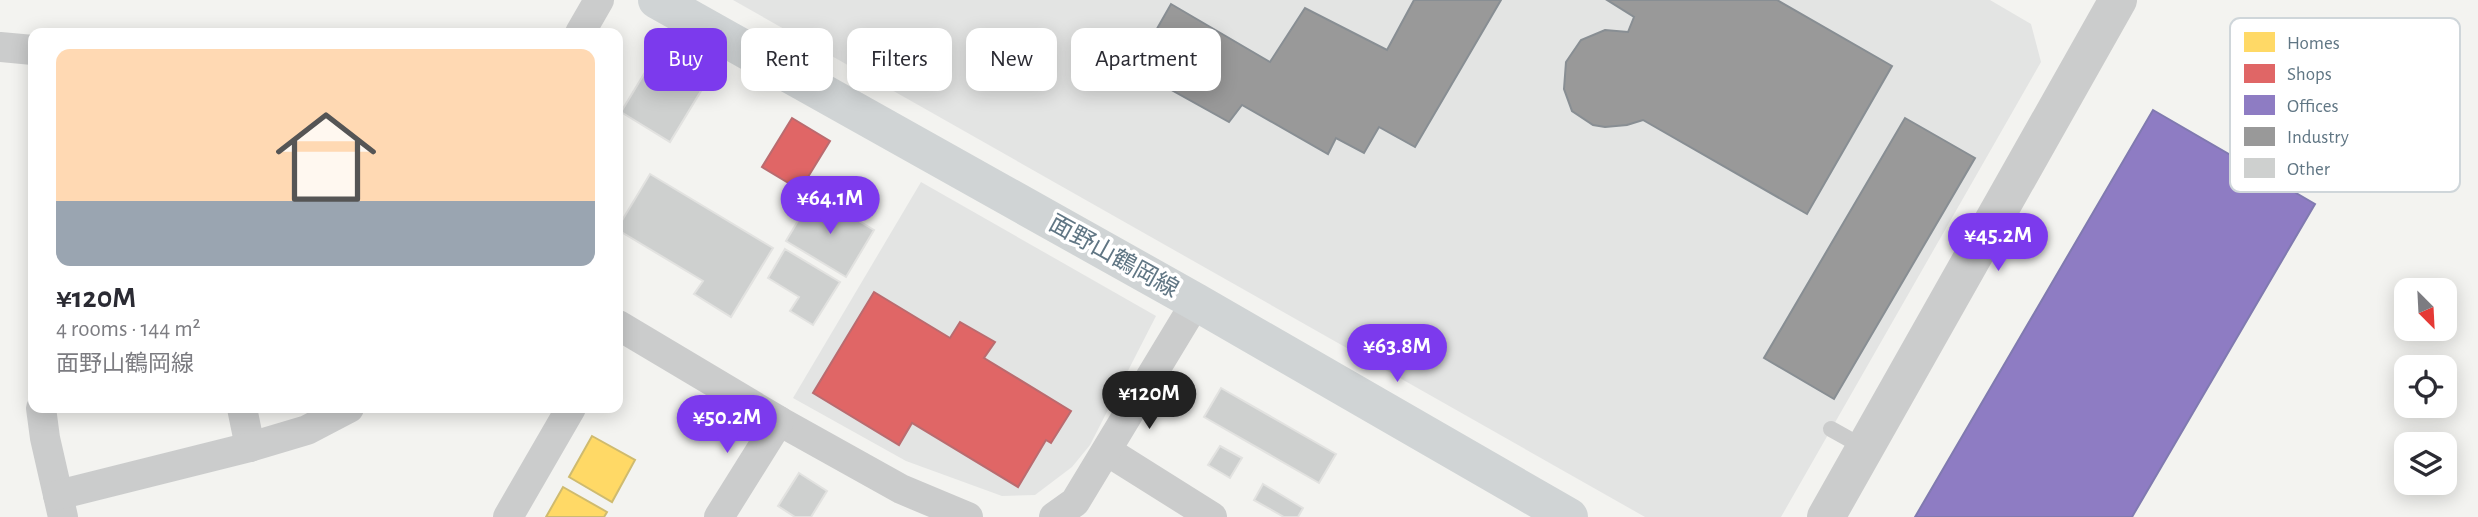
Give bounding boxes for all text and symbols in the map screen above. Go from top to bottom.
legend [2230,18,2460,192]
chip: Buy [644,28,727,91]
chip: Rent [741,28,833,91]
chip: Filters [847,28,952,91]
chip: New [966,28,1057,91]
chip: Apartment [1071,28,1221,91]
text: Homes [2287,34,2340,53]
text: Shops [2287,65,2332,84]
icon: home [263,94,389,220]
text: Offices [2287,97,2338,116]
text: Industry [2287,128,2349,147]
text: Other [2287,160,2330,179]
pin: ¥64.1M [773,176,887,236]
text: ¥64.1M [797,187,863,210]
street label: 面野山鶴岡線 [1045,210,1183,302]
pin: ¥45.2M [1941,214,2055,273]
text: ¥45.2M [1964,224,2032,247]
north arrow [2394,278,2457,341]
map controls [2394,278,2457,495]
text: ¥120M [56,283,136,313]
text: 4 rooms · 144 m² [56,318,201,341]
pin: ¥63.8M [1340,324,1454,384]
text: ¥63.8M [1363,335,1431,358]
text: 面野山鶴岡線 [56,353,194,376]
button: locate [2394,355,2457,418]
pin: ¥120M [1100,372,1198,431]
text: ¥120M [1118,382,1180,405]
pin: ¥50.2M [670,396,784,455]
text: ¥50.2M [693,406,761,429]
button: layers [2394,432,2457,495]

